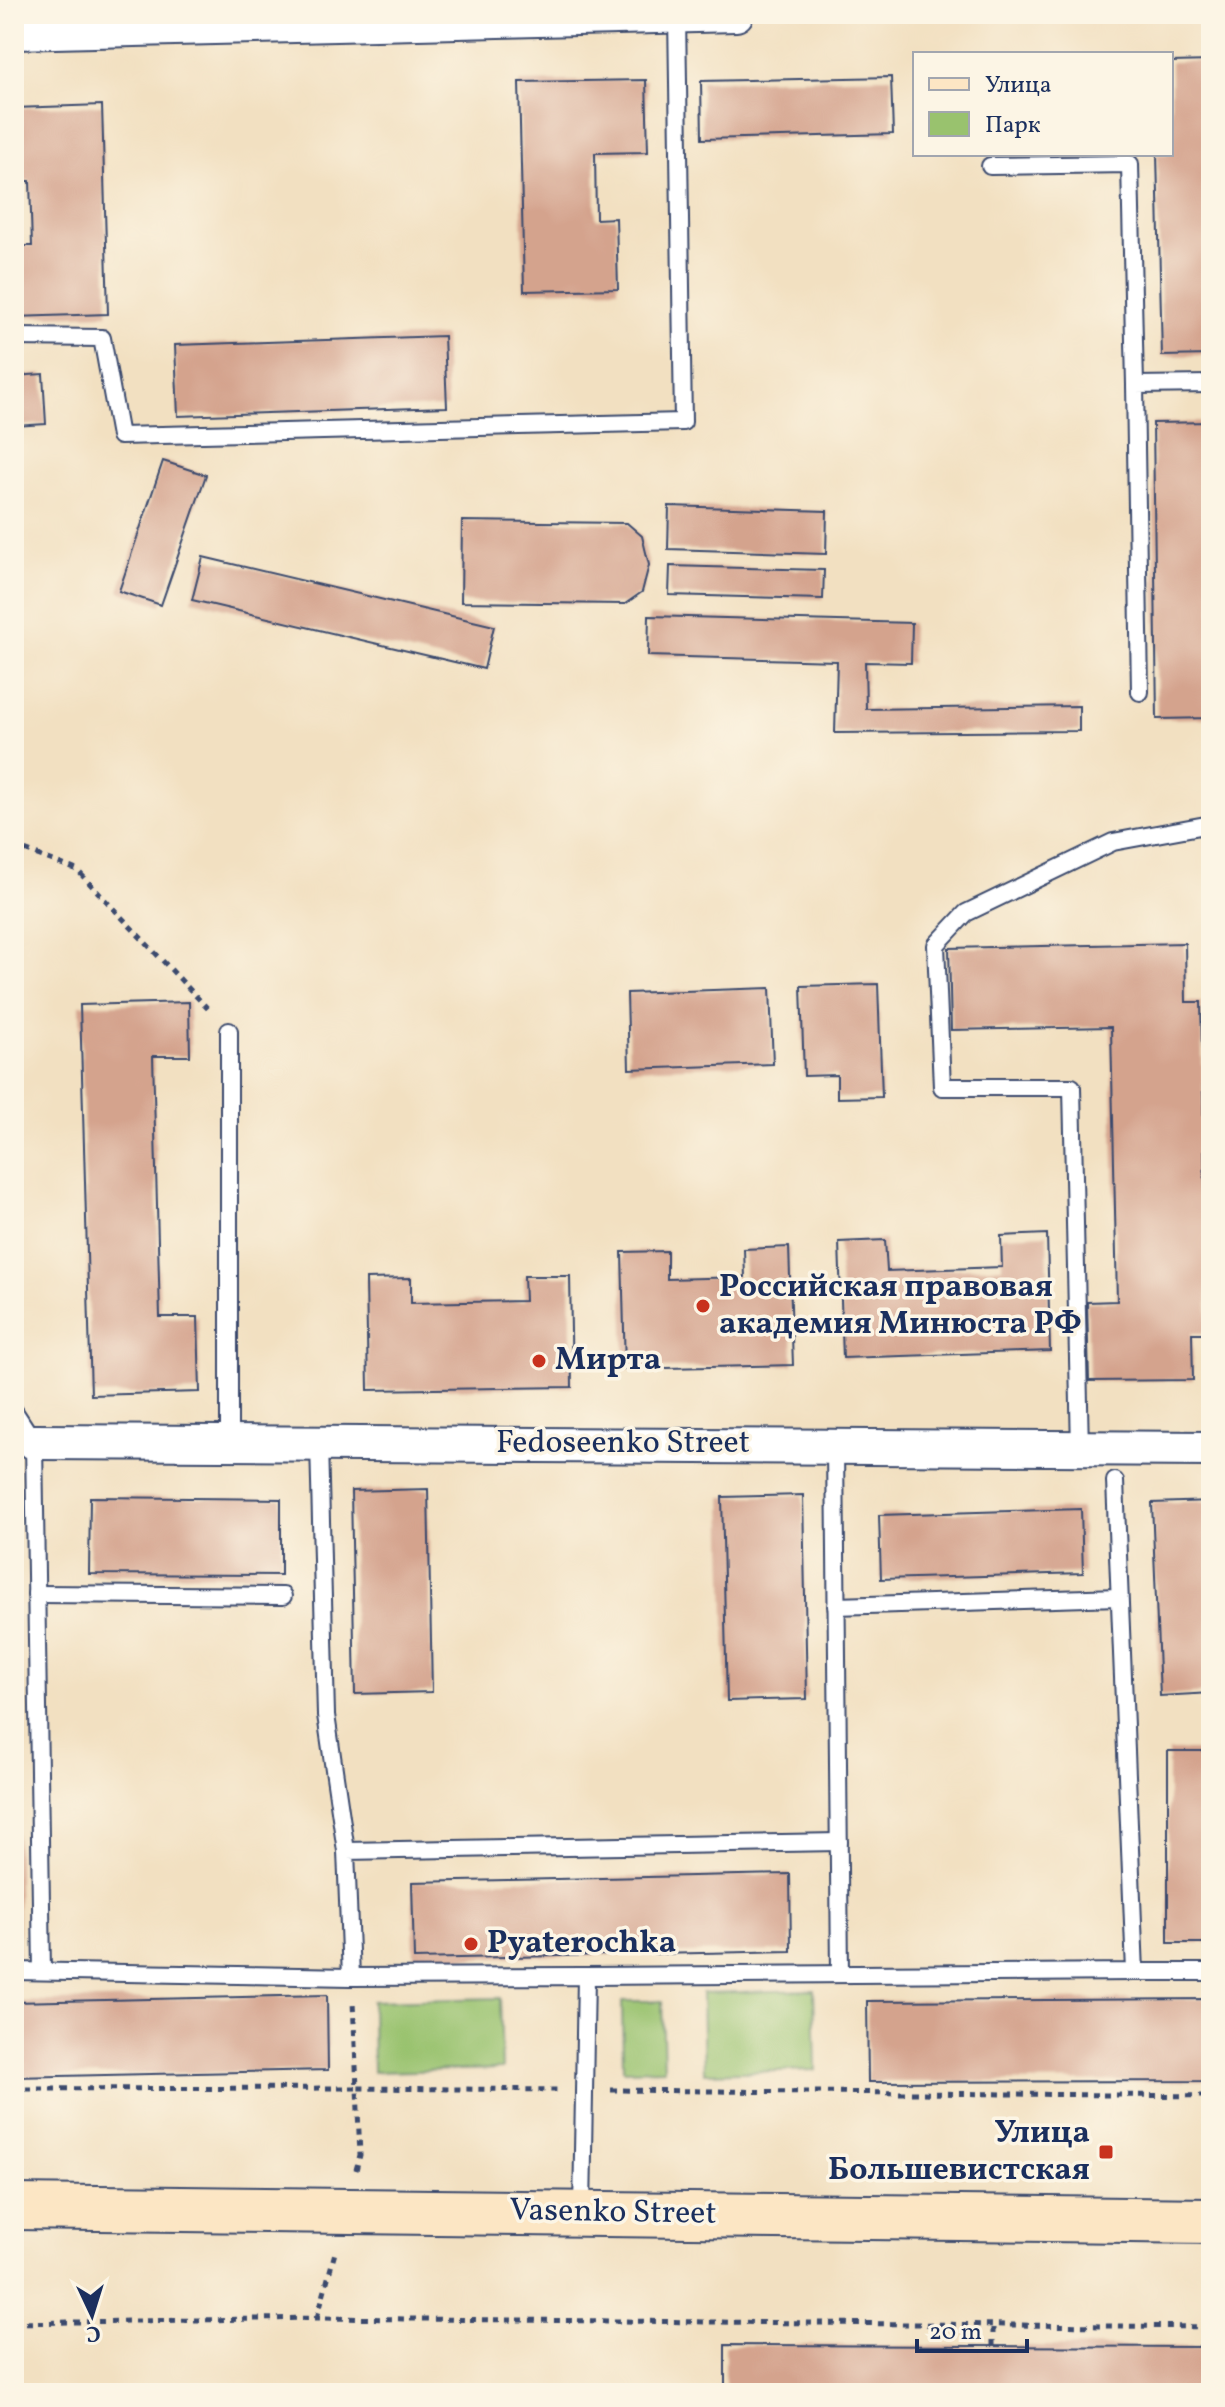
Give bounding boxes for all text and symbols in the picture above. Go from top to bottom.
legend [913,52,1173,156]
text: Улица [985,69,1052,103]
text: Парк [985,109,1041,143]
place label: Российская правовая академия Минюста РФ [719,1266,1082,1347]
marker: Российская правовая академия Минюста РФ [694,1297,712,1315]
place label: Мирта [555,1339,661,1383]
marker: Мирта [530,1352,548,1370]
street label: Fedoseenko Street [496,1422,750,1466]
place label: Pyaterochka [487,1922,676,1966]
marker: Pyaterochka [462,1935,480,1953]
place label: Улица Большевистская [828,2112,1090,2193]
marker: Улица Большевистская [1097,2143,1115,2161]
street label: Vasenko Street [509,2189,717,2237]
north arrow [52,2275,132,2355]
scale bar [917,2303,1027,2353]
text: 20 m [929,2316,982,2350]
text: С [85,2317,101,2348]

